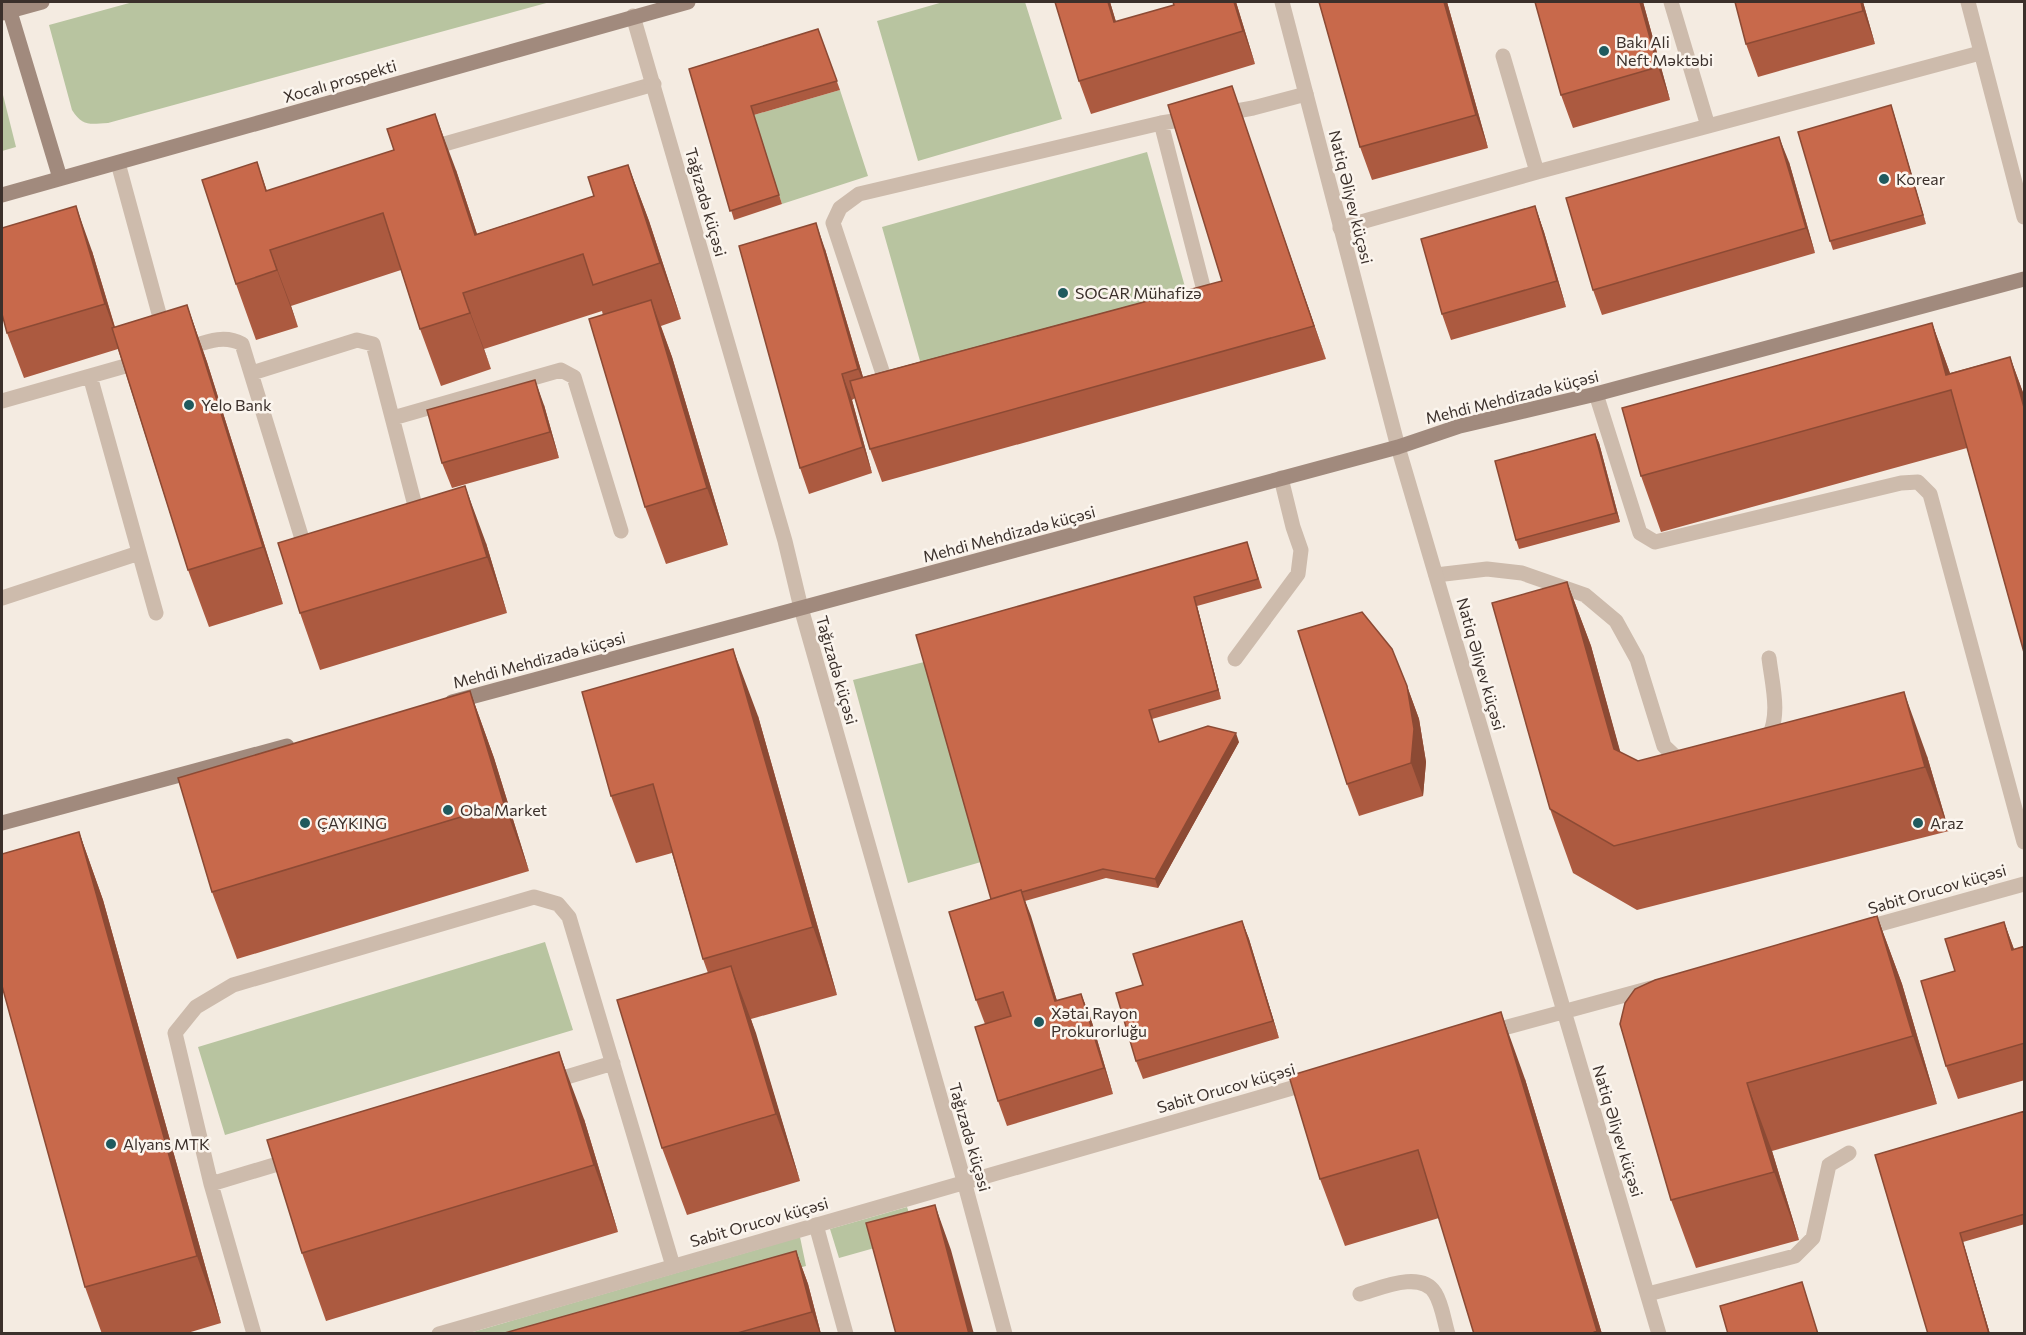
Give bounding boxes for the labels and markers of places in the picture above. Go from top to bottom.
place label: Bakı Ali Neft Məktəbi [1616,32,1713,69]
marker: Bakı Ali Neft Məktəbi [1597,44,1611,58]
place label: Korear [1896,169,1946,188]
marker: Korear [1877,172,1891,186]
place label: SOCAR Mühafizə [1075,283,1202,302]
marker: SOCAR Mühafizə [1056,286,1070,300]
place label: Yelo Bank [201,395,272,414]
marker: Yelo Bank [182,398,196,412]
place label: Oba Market [460,800,548,819]
marker: Oba Market [441,803,455,817]
place label: ÇAYKING [317,813,387,832]
place label: Araz [1930,813,1964,832]
marker: ÇAYKING [298,816,312,830]
marker: Araz [1911,816,1925,830]
place label: Xətai Rayon Prokurorluğu [1051,1003,1147,1040]
marker: Xətai Rayon Prokurorluğu [1032,1015,1046,1029]
place label: Alyans MTK [123,1134,210,1153]
marker: Alyans MTK [104,1137,118,1151]

